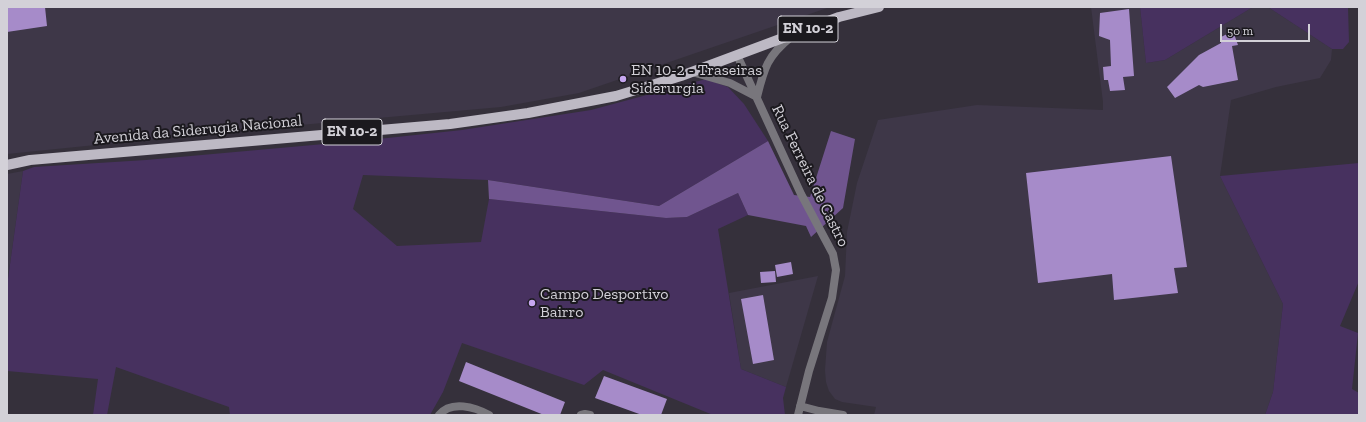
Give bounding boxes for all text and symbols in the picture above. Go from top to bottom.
road number: EN 10-2 [778,16,838,42]
scale bar [1222,16,1312,42]
text: 50 m [1227,24,1253,38]
place label: EN 10-2 - Traseiras Siderurgia [631,60,762,98]
marker: EN 10-2 - Traseiras Siderurgia [618,74,628,84]
street label: Rua Ferreira de Castro [767,102,853,250]
street label: Avenida da Siderugia Nacional [93,111,303,149]
road number: EN 10-2 [322,119,382,145]
place label: Campo Desportivo Bairro [540,284,668,322]
marker: Campo Desportivo Bairro [527,298,537,308]

